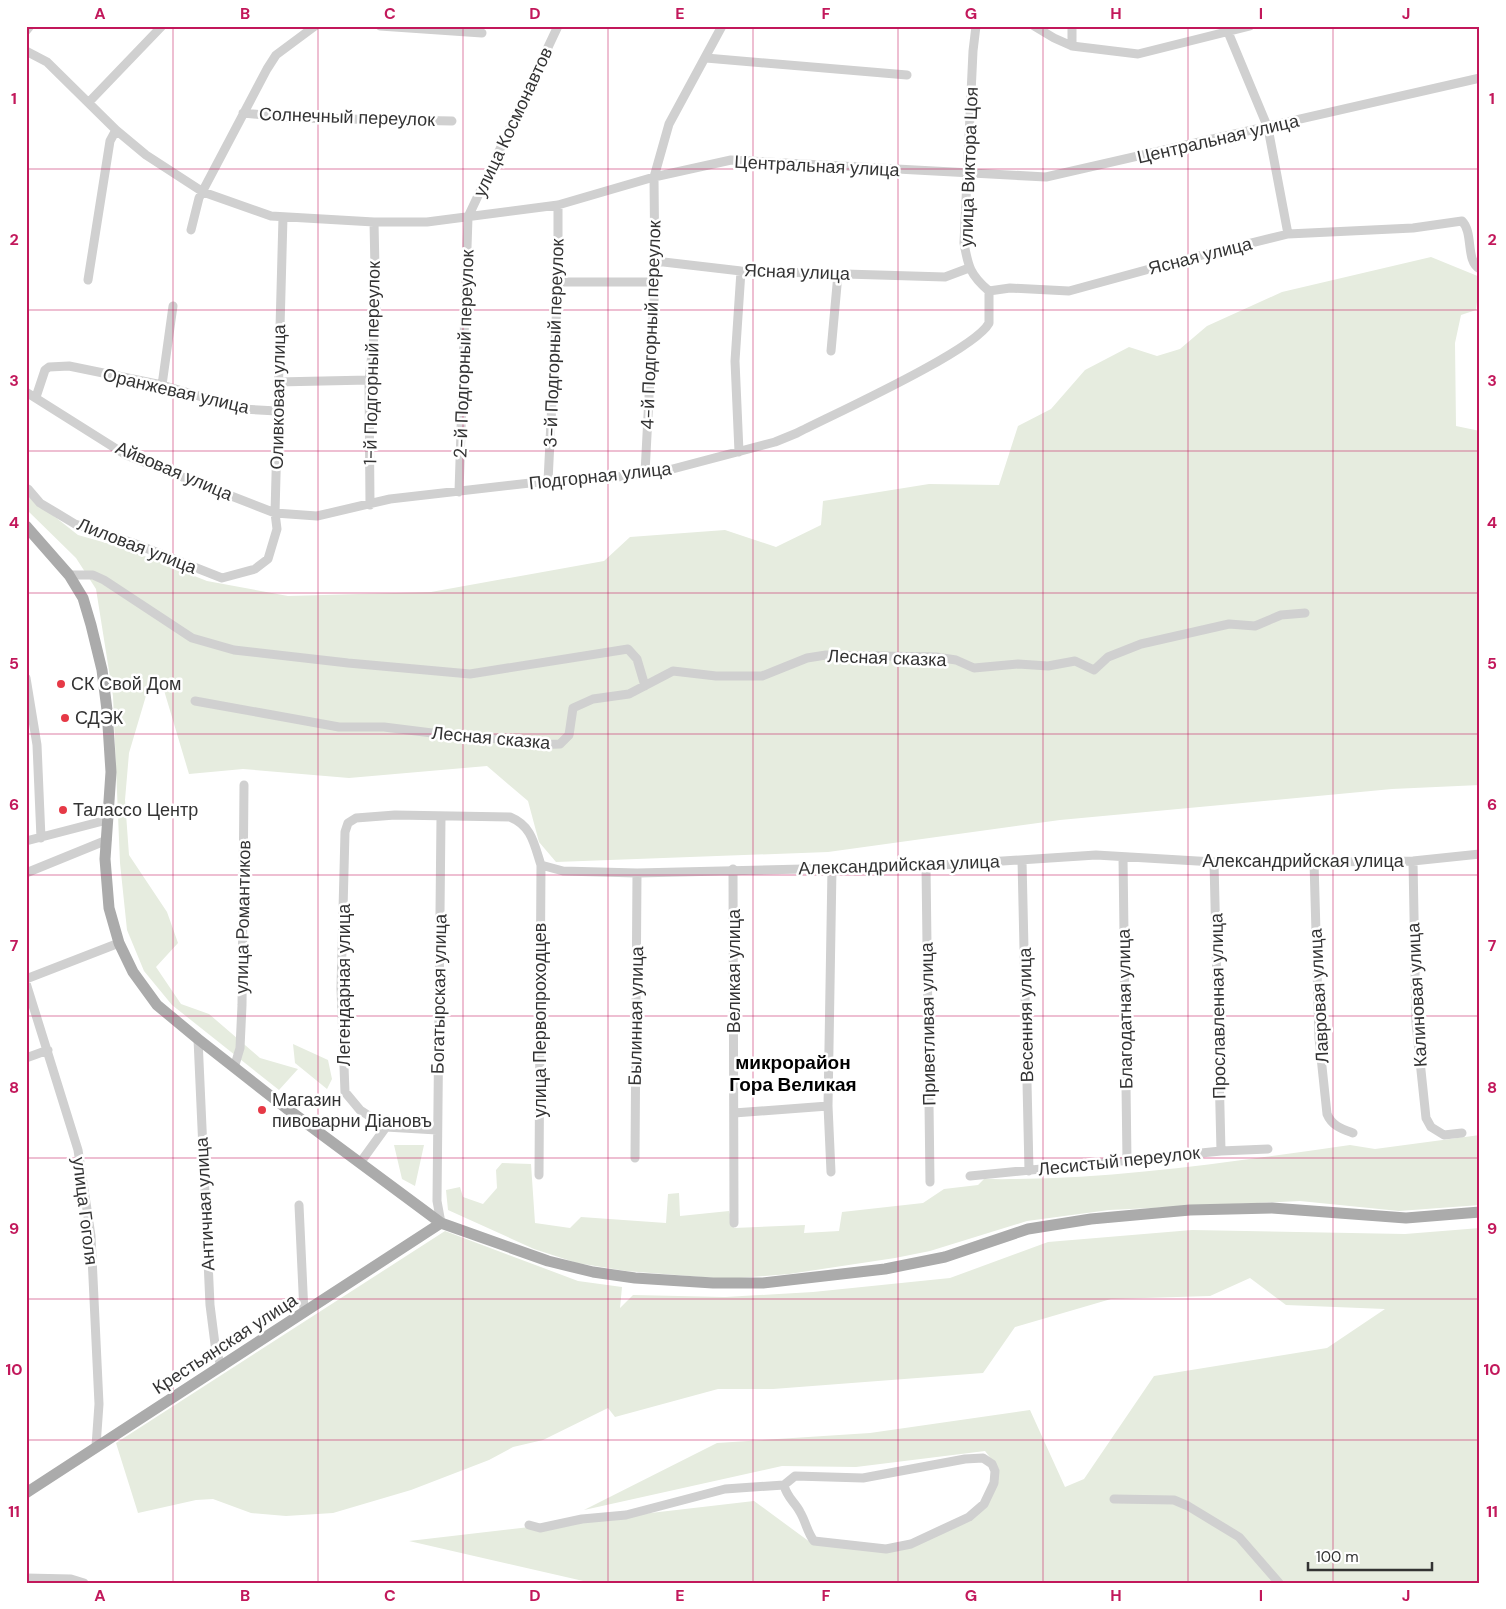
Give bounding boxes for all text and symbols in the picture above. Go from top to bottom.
text: A [94,3,106,24]
text: B [240,3,250,24]
text: C [384,3,396,24]
text: D [529,3,541,24]
text: E [675,3,685,24]
text: F [822,3,831,24]
text: G [965,3,977,24]
text: H [1110,3,1122,24]
text: I [1259,3,1263,24]
text: J [1402,3,1410,24]
street label: улица Космонавтов [468,43,558,201]
street label: улица Виктора Цоя [954,86,984,248]
text: 1 [11,88,17,109]
text: 1 [1489,88,1495,109]
street label: Солнечный переулок [258,102,436,132]
street label: Центральная улица [1135,108,1302,169]
street label: Центральная улица [734,150,901,182]
street label: 4-й Подгорный переулок [635,220,667,430]
text: 2 [9,229,19,250]
text: 2 [1487,229,1497,250]
street label: Ясная улица [1146,231,1255,280]
street label: 3-й Подгорный переулок [538,238,570,448]
street label: 2-й Подгорный переулок [448,249,480,459]
street label: Ясная улица [744,258,851,286]
street label: 1-й Подгорный переулок [358,261,386,465]
street label: Оливковая улица [265,323,291,470]
street label: Оранжевая улица [101,363,252,420]
text: 3 [9,370,19,391]
text: 3 [1487,370,1497,391]
street label: Айвовая улица [112,436,237,507]
street label: Подгорная улица [528,456,673,495]
text: 4 [9,512,19,533]
street label: Лиловая улица [74,512,201,580]
text: 4 [1487,512,1497,533]
street label: Лесная сказка [827,644,948,672]
text: 5 [9,653,19,674]
text: 5 [1487,653,1497,674]
place label: СК Свой Дом [71,672,181,696]
marker: СК Свой Дом [55,678,67,690]
place label: СДЭК [75,706,124,730]
marker: СДЭК [59,712,71,724]
street label: Лесная сказка [431,721,552,755]
text: 6 [9,794,19,815]
text: 6 [1487,794,1497,815]
place label: Талассо Центр [73,798,198,822]
marker: Талассо Центр [57,804,69,816]
street label: улица Романтиков [230,840,256,994]
street label: Александрийская улица [798,849,1001,881]
street label: Александрийская улица [1202,849,1405,873]
street label: Легендарная улица [332,903,356,1066]
street label: Великая улица [722,908,746,1033]
street label: Прославленная улица [1204,912,1232,1099]
street label: Богатырская улица [426,913,452,1074]
street label: Калиновая улица [1401,921,1433,1068]
street label: улица Первопроходцев [528,923,552,1117]
street label: Лавровая улица [1303,927,1335,1064]
street label: Благодатная улица [1112,928,1138,1089]
text: 7 [10,935,19,956]
text: 7 [1488,935,1497,956]
street label: Приветливая улица [915,941,941,1106]
street label: Былинная улица [623,945,649,1086]
street label: Весенняя улица [1013,946,1039,1083]
district label: микрорайон Гора Великая [729,1050,857,1097]
text: 8 [9,1077,19,1098]
text: 8 [1487,1077,1497,1098]
place label: Магазин пивоварни Дiановъ [272,1088,432,1133]
marker: Магазин пивоварни Дiановъ [256,1104,268,1116]
street label: Античная улица [189,1136,220,1271]
street label: Лесистый переулок [1037,1141,1201,1181]
street label: улица Гоголя [66,1156,104,1266]
text: 9 [9,1218,19,1239]
text: 9 [1487,1218,1497,1239]
street label: Крестьянская улица [148,1288,303,1400]
text: 10 [5,1359,23,1380]
text: 10 [1483,1359,1501,1380]
text: 11 [8,1501,20,1522]
text: 11 [1486,1501,1498,1522]
scale bar [1308,1539,1432,1571]
text: 100 m [1316,1547,1359,1567]
text: A [94,1585,106,1606]
text: B [240,1585,250,1606]
text: C [384,1585,396,1606]
text: D [529,1585,541,1606]
text: E [675,1585,685,1606]
text: F [822,1585,831,1606]
text: G [965,1585,977,1606]
text: H [1110,1585,1122,1606]
text: I [1259,1585,1263,1606]
text: J [1402,1585,1410,1606]

